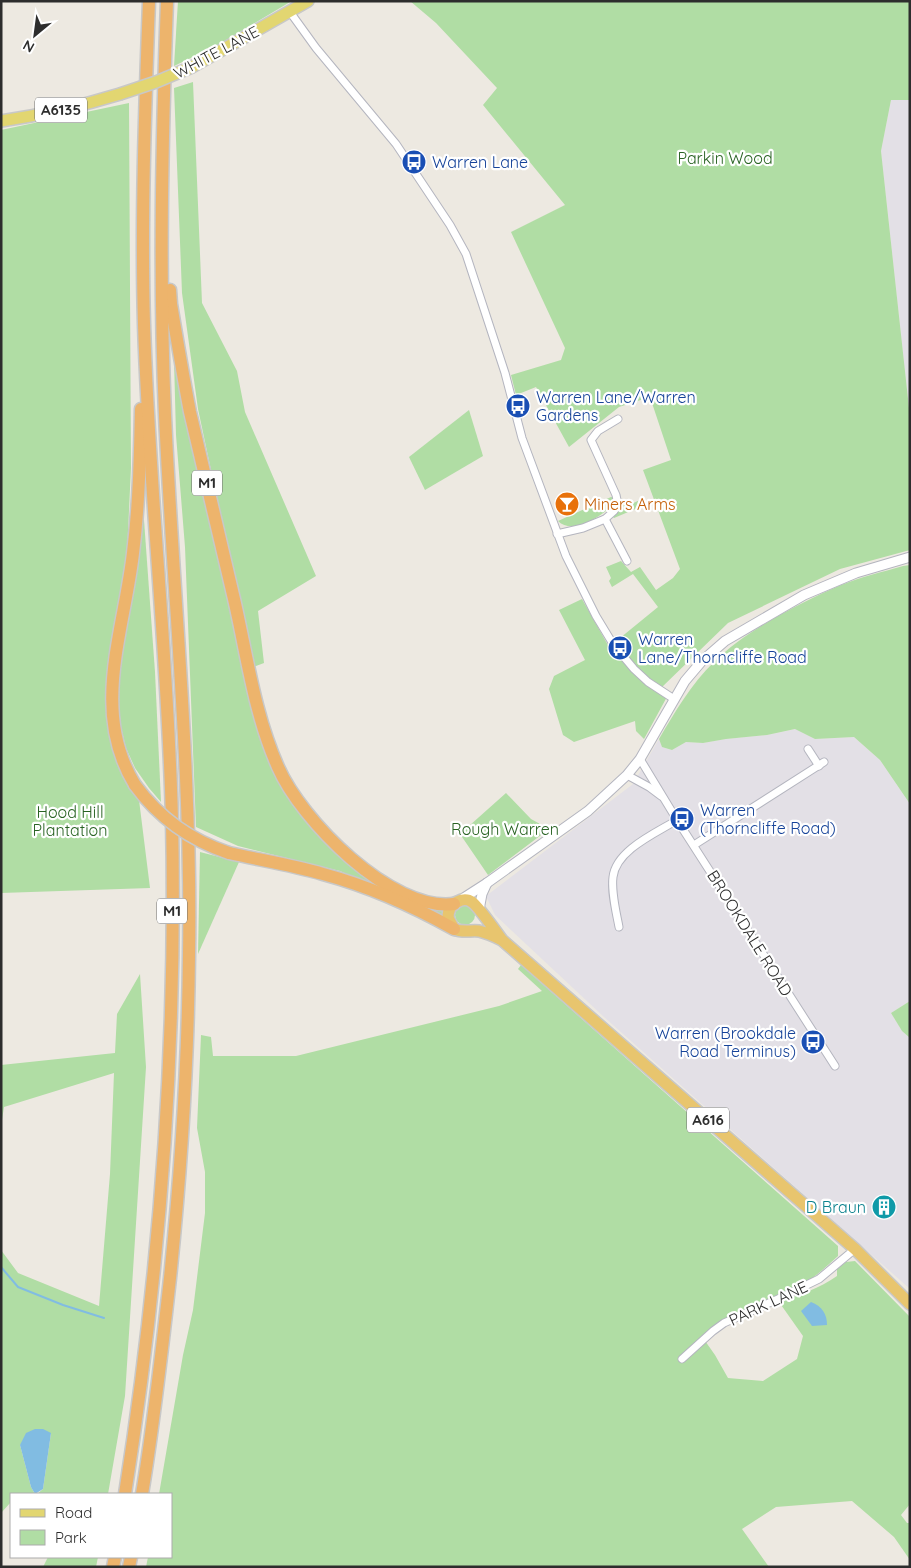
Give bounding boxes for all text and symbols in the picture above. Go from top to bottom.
north arrow [10,10,60,60]
street label: WHITE LANE [170,21,262,83]
text: N [20,36,38,57]
road number: A6135 [35,98,87,122]
park label: Parkin Wood [677,148,773,168]
bus stop icon: Warren Lane [401,149,427,175]
place label: Warren Lane [432,152,528,172]
place label: Warren Lane/Warren Gardens [536,387,696,425]
bus stop icon: Warren Lane/Warren Gardens [505,393,531,419]
road number: M1 [192,470,222,496]
bar icon: Miners Arms [554,491,580,517]
place label: Miners Arms [584,494,676,514]
place label: Warren Lane/Thorncliffe Road [638,629,807,667]
bus stop icon: Warren Lane/Thorncliffe Road [607,635,633,661]
place label: Warren (Thorncliffe Road) [700,800,836,838]
park label: Hood Hill Plantation [32,802,108,840]
bus stop icon: Warren (Thorncliffe Road) [669,806,695,832]
park label: Rough Warren [451,819,559,839]
street label: BROOKDALE ROAD [703,866,797,1000]
road number: M1 [157,898,187,924]
place label: Warren (Brookdale Road Terminus) [655,1023,796,1061]
bus stop icon: Warren (Brookdale Road Terminus) [800,1029,826,1055]
road number: A616 [687,1108,729,1132]
building icon: D Braun [871,1194,897,1220]
place label: D Braun [806,1197,866,1217]
street label: PARK LANE [725,1276,811,1330]
legend [10,1493,172,1558]
text: Road [55,1503,92,1522]
text: Park [55,1528,87,1547]

